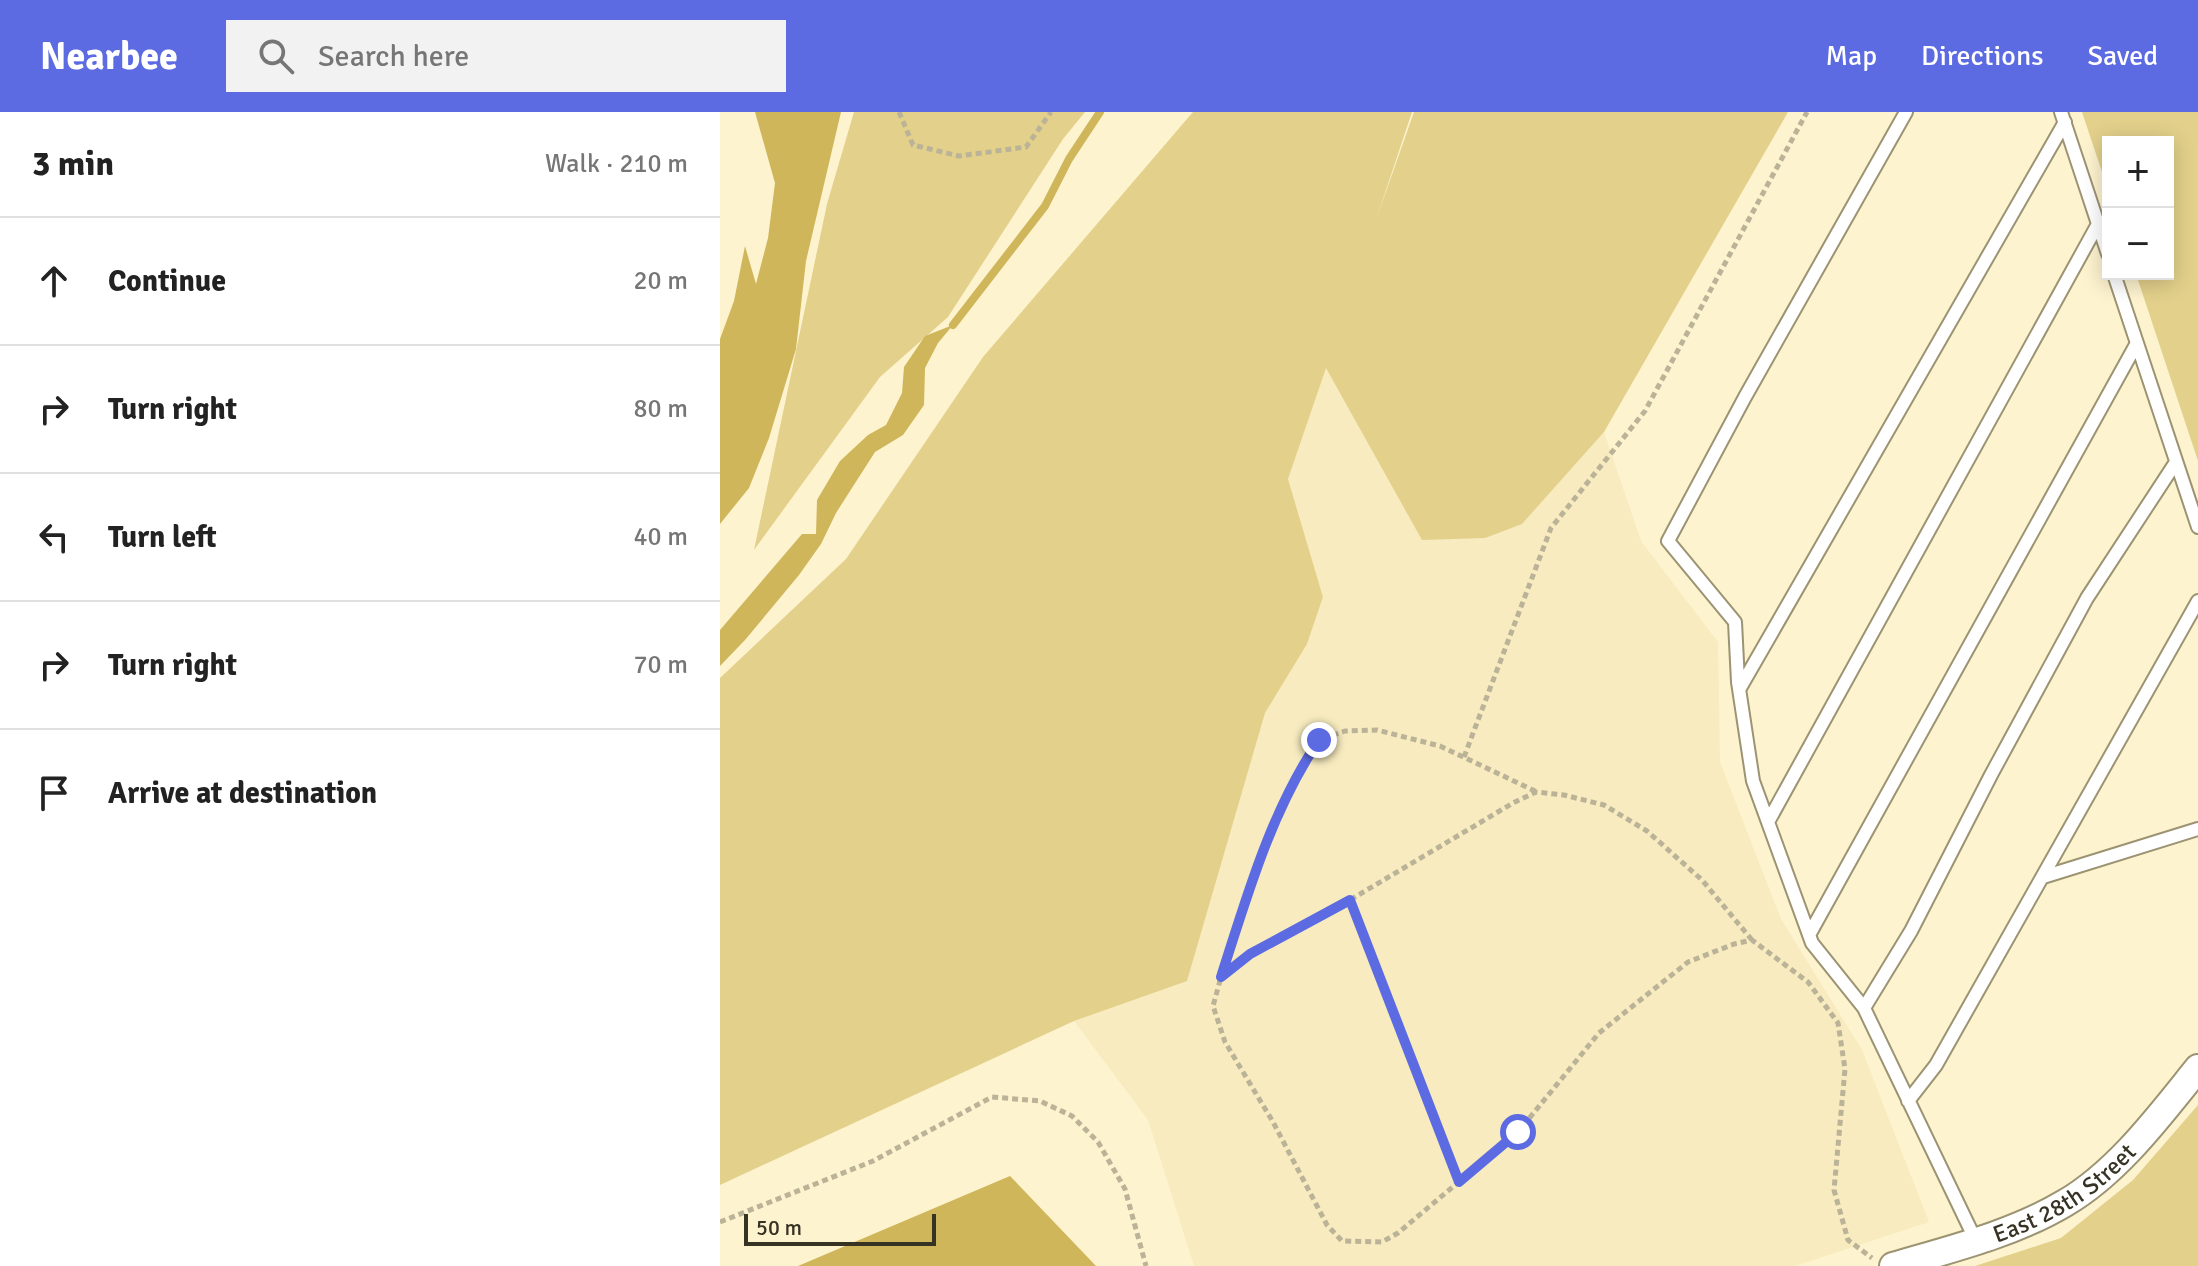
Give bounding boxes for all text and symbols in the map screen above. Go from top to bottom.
search box [226,20,786,92]
text: Nearbee [40,33,178,80]
icon: search [254,34,298,78]
text: Search here [318,38,469,75]
text: Map [1825,39,1877,73]
text: Directions [1921,39,2043,73]
text: Saved [2087,39,2158,73]
map controls [2102,136,2174,280]
button: + [2102,136,2174,208]
text: 3 min [32,143,114,185]
text: Walk · 210 m [545,148,688,180]
button: − [2102,208,2174,280]
icon: ahead [32,259,76,303]
text: Continue [108,263,226,300]
text: 20 m [633,265,688,297]
icon: right [32,387,76,431]
text: Turn right [108,391,237,428]
text: 80 m [633,393,688,425]
icon: left [32,515,76,559]
text: Turn left [108,519,217,556]
text: 40 m [633,521,688,553]
icon: right [32,643,76,687]
text: Turn right [108,647,237,684]
text: 70 m [633,649,688,681]
route end [1301,722,1337,758]
icon: arrive [32,771,76,815]
text: Arrive at destination [108,775,377,812]
route start [1500,1114,1536,1150]
street label: East 28th Street [1989,1137,2142,1250]
scale bar [744,1210,936,1246]
text: 50 m [756,1214,802,1241]

